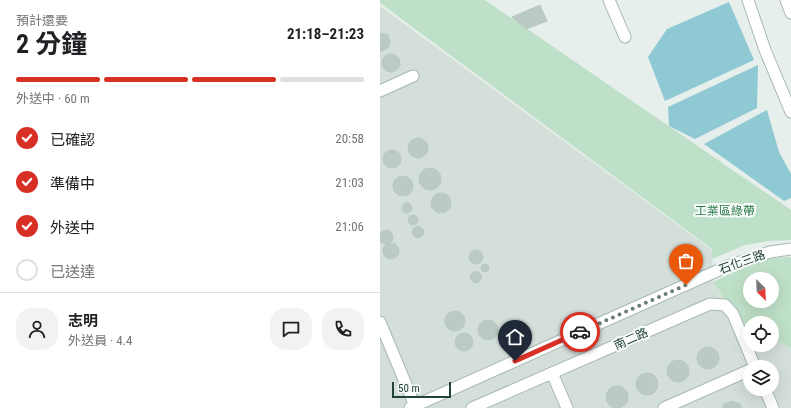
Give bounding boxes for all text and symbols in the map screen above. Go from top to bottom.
text: 預計還要 [16,13,68,28]
text: 21:18–21:23 [287,25,364,43]
text: 2 分鐘 [16,29,87,59]
text: 外送中 · 60 m [16,91,90,106]
icon: check [16,127,38,149]
text: 已確認 [50,131,95,149]
text: 20:58 [335,131,364,146]
icon: check [16,171,38,193]
text: 準備中 [50,175,95,193]
text: 21:03 [335,175,364,190]
park label: 工業區綠帶 [695,204,755,218]
icon: check [16,215,38,237]
text: 外送中 [50,219,95,237]
text: 21:06 [335,219,364,234]
pin [669,244,703,285]
street label: 石化三路 [717,247,767,277]
icon: bag [675,250,697,272]
text: 已送達 [50,263,95,281]
north arrow [743,272,779,308]
map controls [743,272,779,396]
button: person [16,308,58,350]
button: chat [270,308,312,350]
button: phone [322,308,364,350]
text: 志明 [68,312,98,330]
courier [560,312,600,352]
button: locate [743,316,779,352]
pin [498,320,532,361]
icon: car [569,321,591,343]
street label: 南二路 [612,325,650,353]
icon: home [504,326,526,348]
text: 外送員 · 4.4 [68,333,132,348]
button: layers [743,360,779,396]
scale bar [392,380,451,399]
text: 50 m [398,382,420,395]

